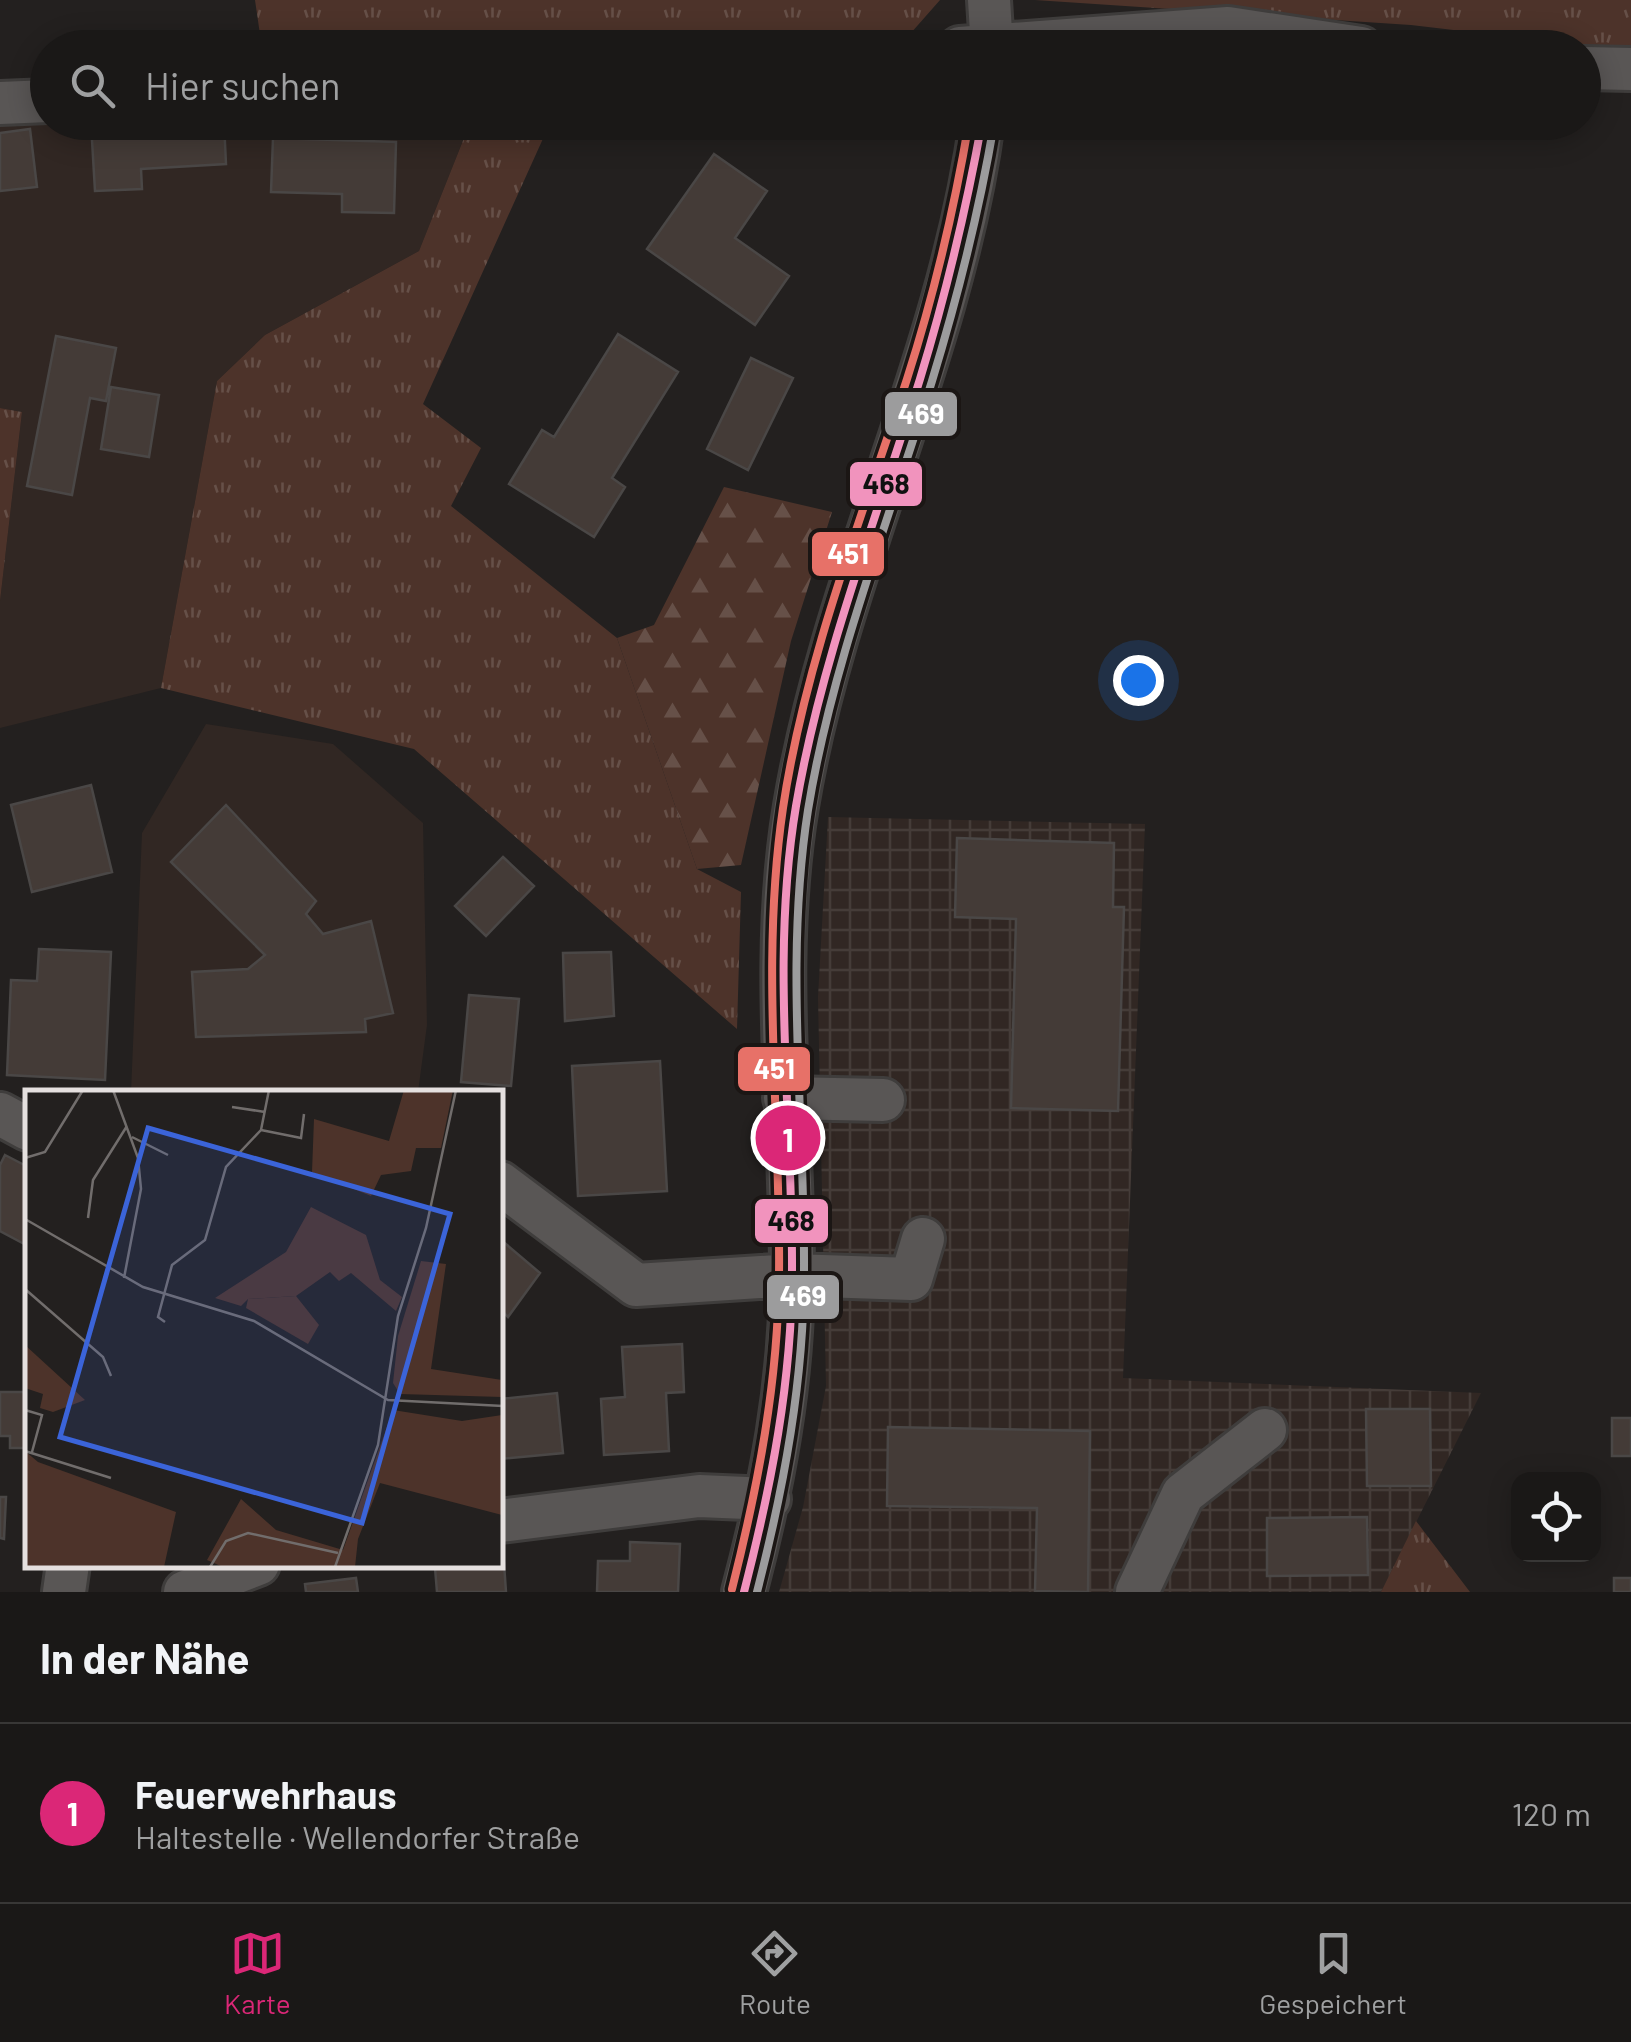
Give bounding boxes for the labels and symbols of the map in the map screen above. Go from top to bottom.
line badge: 469 [883,390,959,438]
text: 469 [898,396,944,430]
line badge: 468 [848,460,924,508]
text: 468 [862,466,910,500]
line badge: 451 [810,530,886,578]
text: 451 [827,536,869,570]
your location [1113,655,1164,706]
line badge: 451 [736,1045,812,1093]
text: 451 [753,1051,795,1085]
inset map [25,1090,502,1567]
pin: 1 [756,1100,820,1176]
line badge: 468 [753,1197,830,1245]
text: 468 [767,1203,815,1237]
line badge: 469 [765,1273,841,1321]
text: 469 [780,1278,826,1312]

